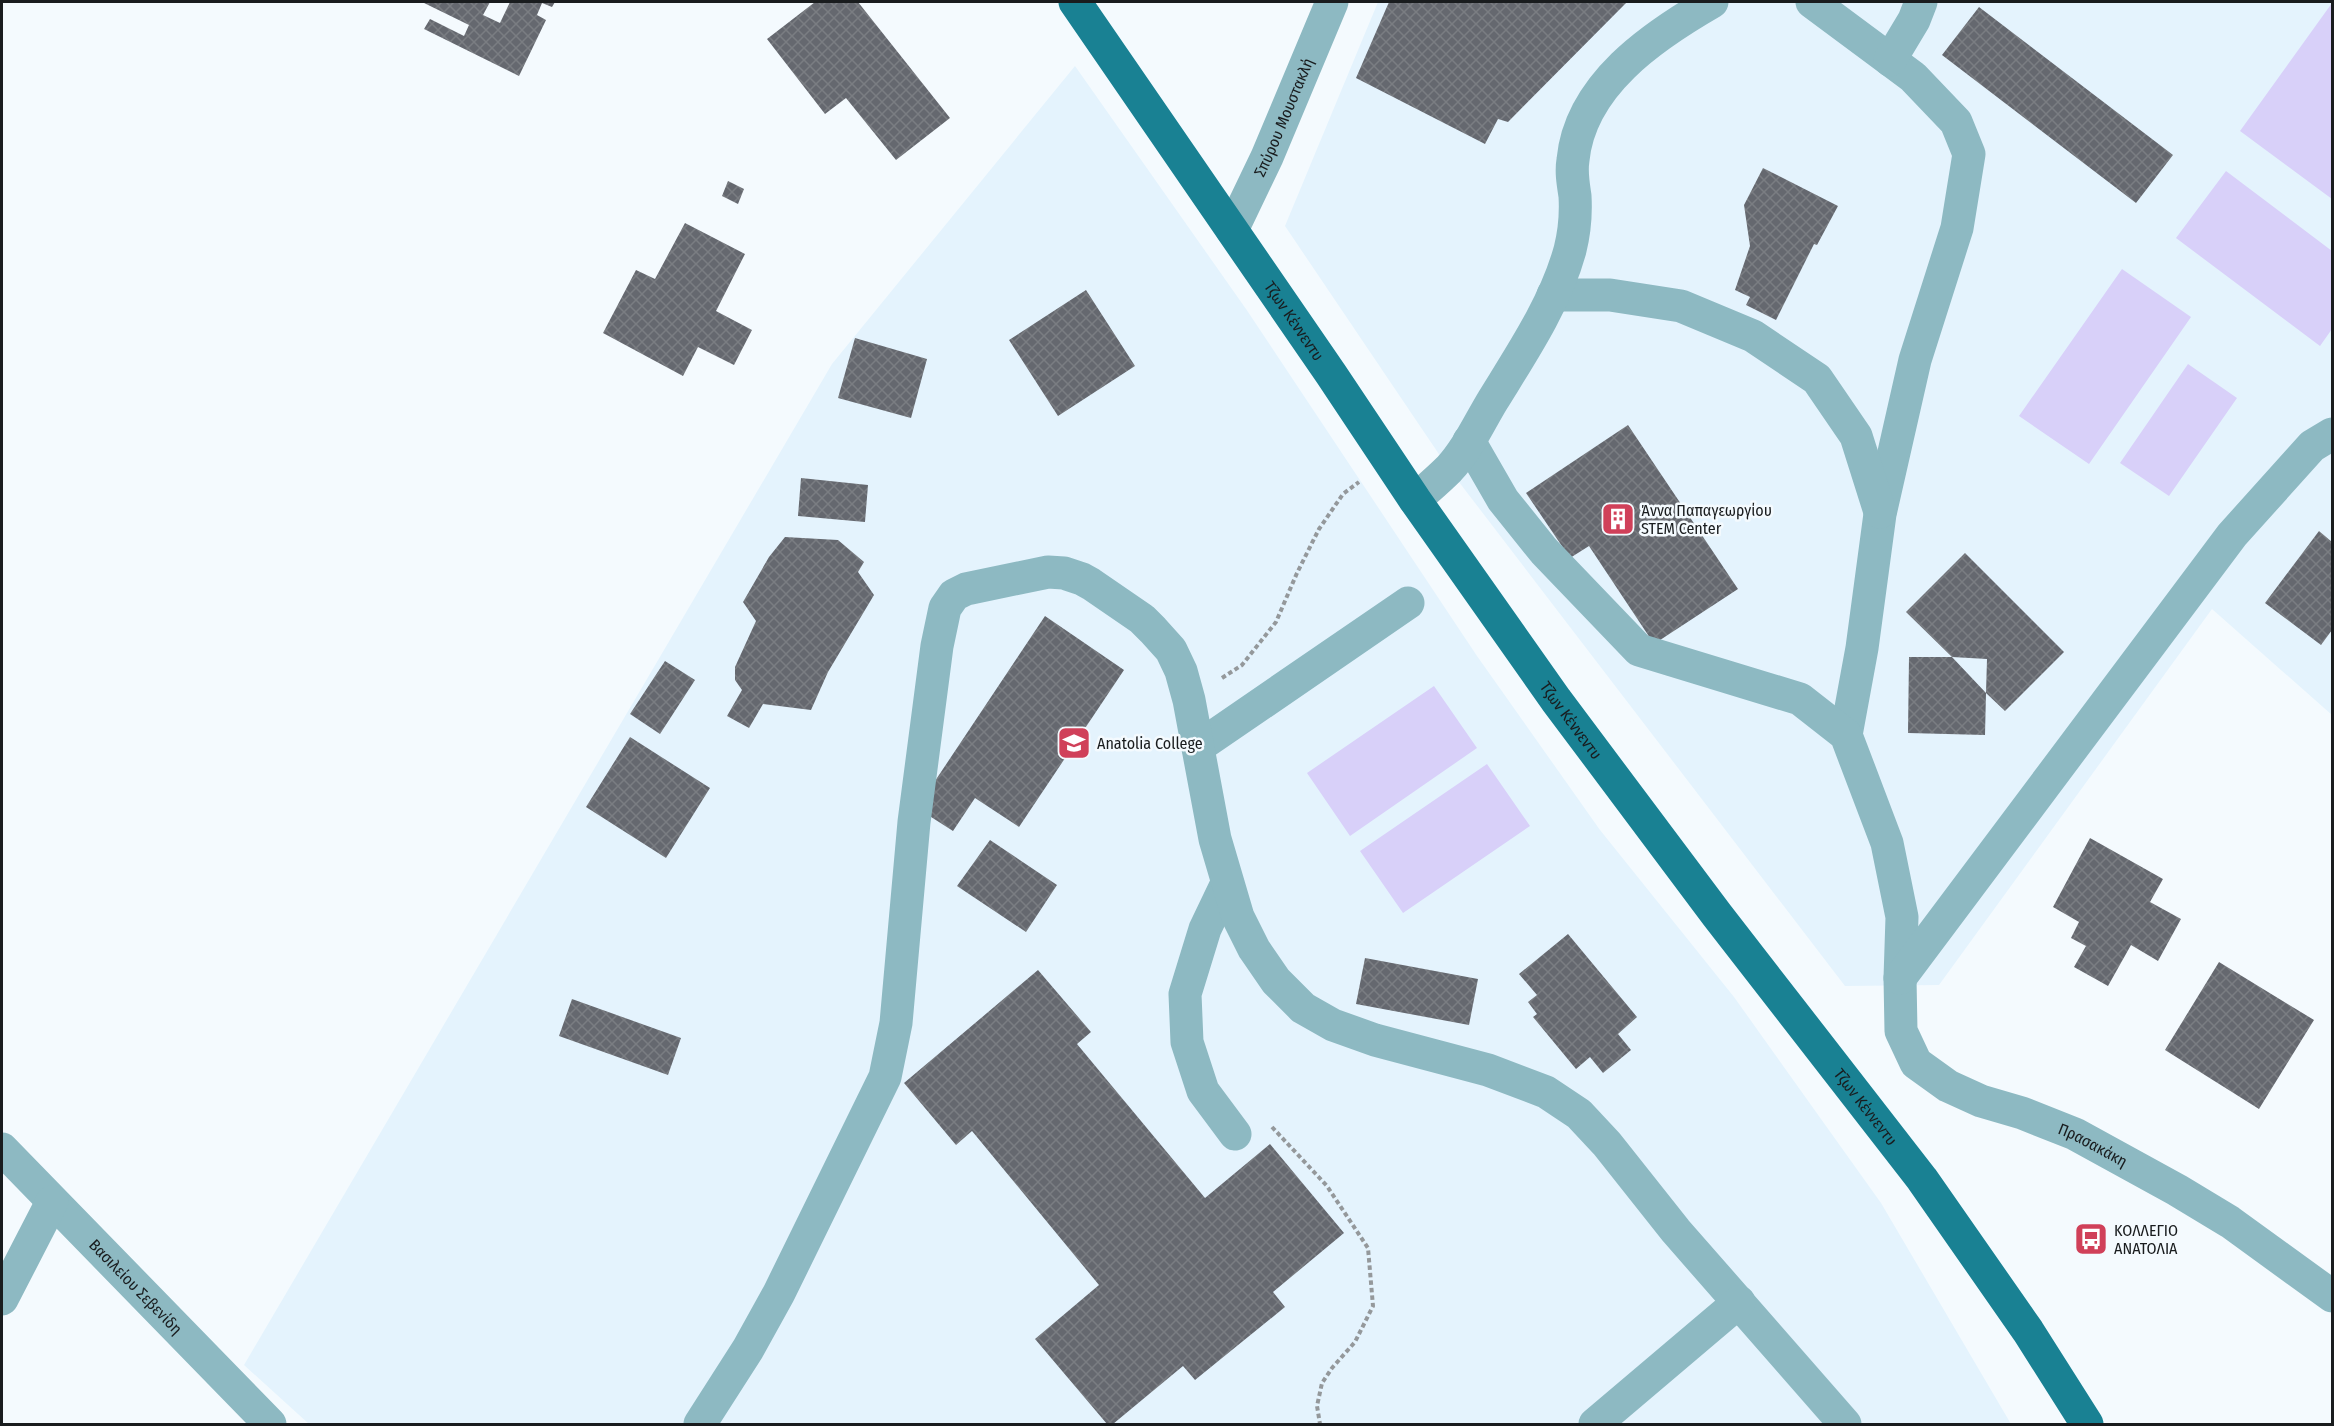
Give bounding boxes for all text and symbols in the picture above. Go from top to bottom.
street label: Σπύρου Μουστακλή [1250,55,1317,180]
street label: Τζων Κέννεντυ [1260,278,1328,364]
building icon: Άννα Παπαγεωργίου STEM Center [1600,501,1636,537]
place label: Άννα Παπαγεωργίου STEM Center [1641,501,1772,538]
street label: Τζων Κέννεντυ [1536,678,1606,763]
school or university icon: Anatolia College [1056,725,1092,761]
place label: Anatolia College [1097,734,1203,753]
street label: Τζων Κέννεντυ [1830,1065,1901,1149]
street label: Πρασακάκη [2055,1119,2131,1171]
bus stop icon: ΚΟΛΛΕΓΙΟ ΑΝΑΤΟΛΙΑ [2073,1221,2109,1257]
place label: ΚΟΛΛΕΓΙΟ ΑΝΑΤΟΛΙΑ [2114,1221,2178,1258]
street label: Βασιλείου Σεβενίδη [85,1235,186,1338]

